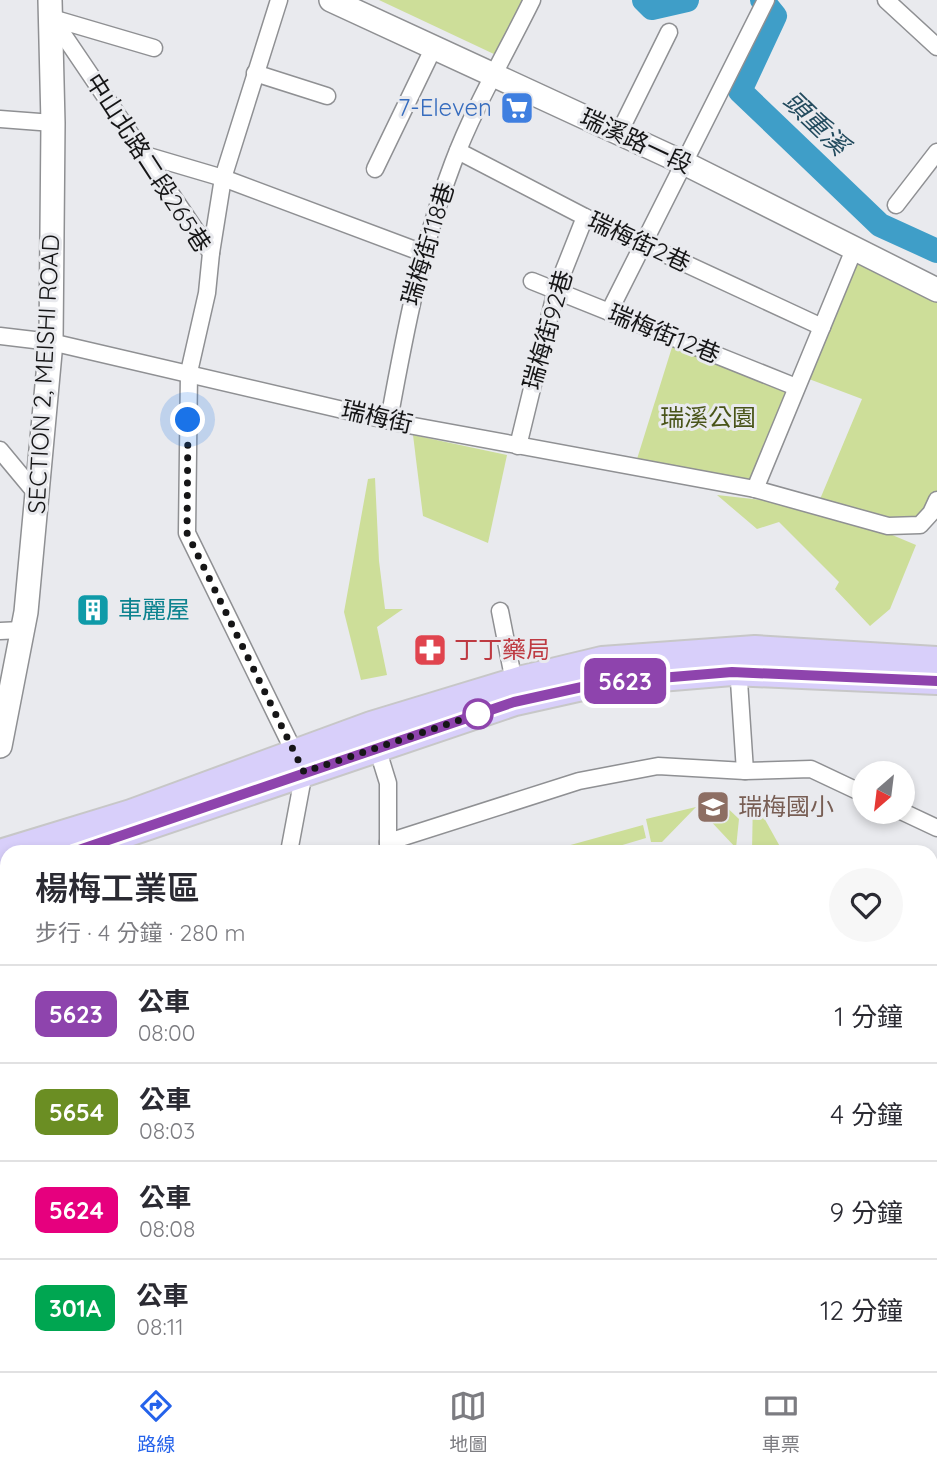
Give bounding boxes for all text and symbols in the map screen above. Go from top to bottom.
street label: 中山北路二段265巷 [80,67,218,258]
water label: 頭重溪 [777,84,859,164]
supermarket icon: 7-Eleven [498,89,536,127]
place label: 7-Eleven [398,92,492,122]
street label: 瑞溪路一段 [576,101,697,179]
street label: 瑞梅街118巷 [394,179,460,309]
street label: 瑞梅街2巷 [584,204,695,278]
street label: SECTION 2, MEISHI ROAD [21,233,65,514]
street label: 瑞梅街92巷 [516,267,578,393]
street label: 瑞梅街12巷 [604,297,725,369]
street label: 瑞梅街 [339,393,416,439]
your location [170,402,205,437]
park label: 瑞溪公園 [660,402,756,432]
building icon: 車麗屋 [74,591,112,629]
place label: 車麗屋 [118,594,190,624]
pharmacy icon: 丁丁藥局 [411,631,449,669]
place label: 丁丁藥局 [454,634,550,664]
line badge: 5623 [576,658,674,704]
text: 5623 [598,666,652,696]
unlabelled marker [463,699,493,729]
north arrow [852,761,915,824]
map controls [852,761,915,824]
school or university icon: 瑞梅國小 [694,788,732,826]
place label: 瑞梅國小 [738,791,834,821]
text: 楊梅工業區 [35,867,200,908]
button: heart [829,868,903,942]
text: 步行 · 4 分鐘 · 280 m [35,918,246,947]
text: 公車 [138,985,190,1018]
text: 5623 [49,999,103,1029]
text: 1 分鐘 [834,1000,903,1033]
text: 08:00 [138,1018,195,1047]
text: 公車 [139,1083,191,1116]
text: 5654 [49,1097,104,1127]
text: 4 分鐘 [830,1098,903,1131]
text: 08:03 [139,1116,195,1145]
text: 公車 [139,1181,191,1214]
text: 5624 [49,1195,104,1225]
text: 9 分鐘 [829,1196,903,1229]
text: 08:08 [139,1214,195,1243]
text: 公車 [136,1279,188,1312]
text: 301A [49,1293,101,1323]
text: 12 分鐘 [820,1294,903,1327]
text: 08:11 [136,1312,184,1341]
tab: 路線 [137,1387,175,1456]
tab: 地圖 [449,1387,488,1456]
tab: 車票 [762,1387,800,1456]

